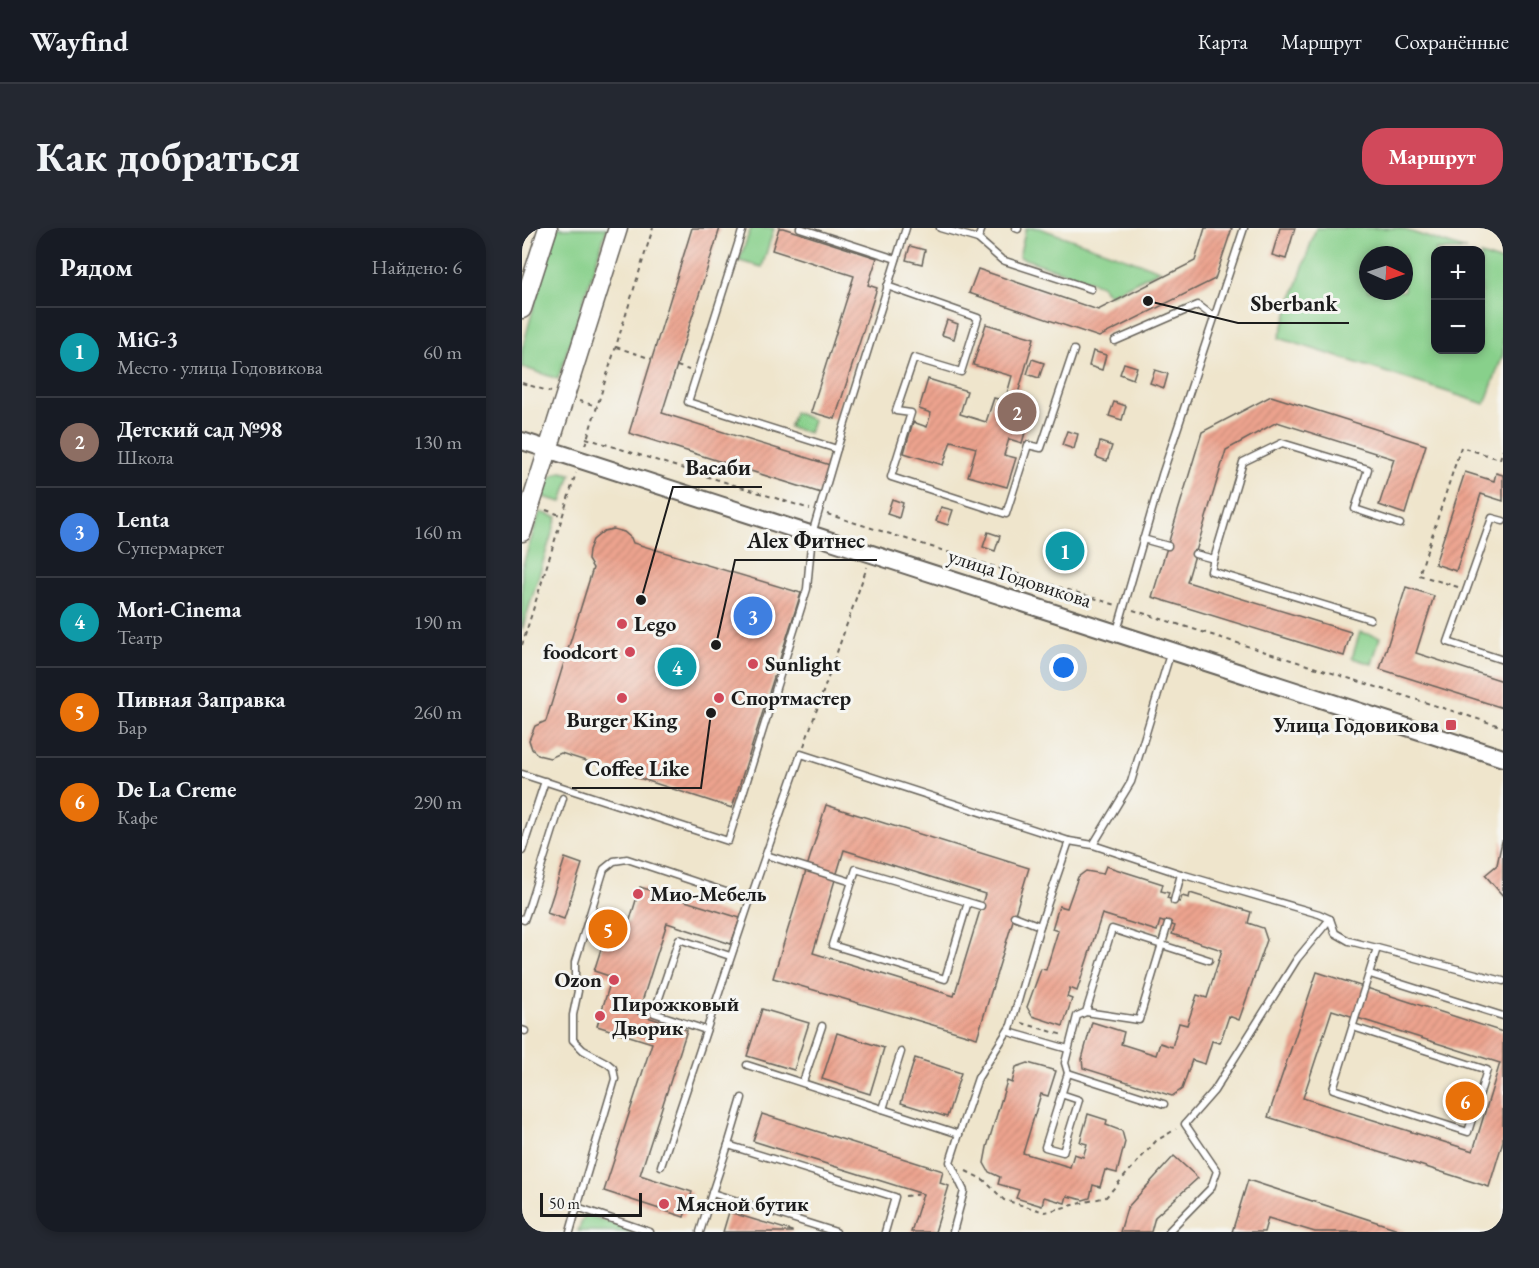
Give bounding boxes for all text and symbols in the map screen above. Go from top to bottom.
text: Wayfind [30,23,128,59]
text: Карта [1198,28,1248,55]
text: Маршрут [1281,28,1362,55]
text: Сохранённые [1395,28,1509,55]
button: Маршрут [1362,128,1503,185]
text: Как добраться [36,129,300,184]
north arrow [1359,246,1413,300]
map controls [1431,246,1485,354]
button: + [1431,246,1485,300]
text: Рядом [60,250,133,284]
text: Найдено: 6 [371,254,462,280]
callout: Sberbank [1238,283,1349,323]
text: Sberbank [1250,289,1338,318]
button: − [1431,300,1485,354]
text: MiG-3 [117,325,178,354]
text: 1 [74,339,85,365]
text: 60 m [423,339,462,365]
text: Место · улица Годовикова [117,354,323,380]
pin: 2 [998,390,1036,435]
text: Детский сад №98 [117,415,282,444]
text: 2 [74,429,85,455]
text: 130 m [414,429,462,455]
text: Школа [117,444,174,470]
callout: Васаби [673,447,762,487]
text: Васаби [685,453,751,482]
text: Lenta [117,505,169,534]
text: 3 [74,519,85,545]
text: 160 m [414,519,462,545]
callout: Alex Фитнес [735,520,877,560]
text: Alex Фитнес [746,526,865,555]
pin: 1 [1046,528,1084,574]
text: Супермаркет [117,534,224,560]
street label: улица Годовикова [945,542,1096,614]
pin: 3 [734,594,772,638]
text: Mori-Cinema [117,595,241,624]
text: 4 [74,609,85,635]
text: 190 m [414,609,462,635]
place label: Lego [634,610,677,637]
marker: Lego [615,617,629,631]
text: Театр [117,624,163,650]
place label: foodcort [543,638,618,665]
pin: 4 [658,644,696,690]
marker: foodcort [623,645,637,659]
place label: Sunlight [765,650,841,677]
your location [1049,653,1078,682]
marker: Sunlight [746,657,760,671]
place label: Спортмастер [731,684,852,711]
text: Пивная Заправка [117,685,285,714]
marker: Burger King [615,691,629,705]
marker: Спортмастер [712,691,726,705]
text: 5 [74,699,85,725]
text: 260 m [414,699,462,725]
place label: Burger King [567,706,678,733]
place label: Улица Годовикова [1272,711,1440,738]
text: Бар [117,714,147,740]
marker: Улица Годовикова [1444,718,1458,732]
callout: Coffee Like [572,748,701,788]
text: Coffee Like [585,754,689,783]
text: De La Creme [117,775,237,804]
text: 6 [74,789,85,815]
text: 290 m [414,789,462,815]
text: Кафе [117,804,158,830]
place label: Мио-Мебель [650,880,767,907]
marker: Мио-Мебель [631,887,645,901]
pin: 5 [588,906,628,952]
place label: Ozon [554,966,602,993]
marker: Ozon [607,973,621,987]
place label: Пирожковый Дворик [612,990,739,1041]
marker: Пирожковый Дворик [593,1009,607,1023]
pin: 6 [1446,1078,1484,1124]
scale bar [540,1190,642,1218]
place label: Мясной бутик [676,1190,809,1217]
text: 50 m [549,1193,580,1214]
marker: Мясной бутик [657,1197,671,1211]

